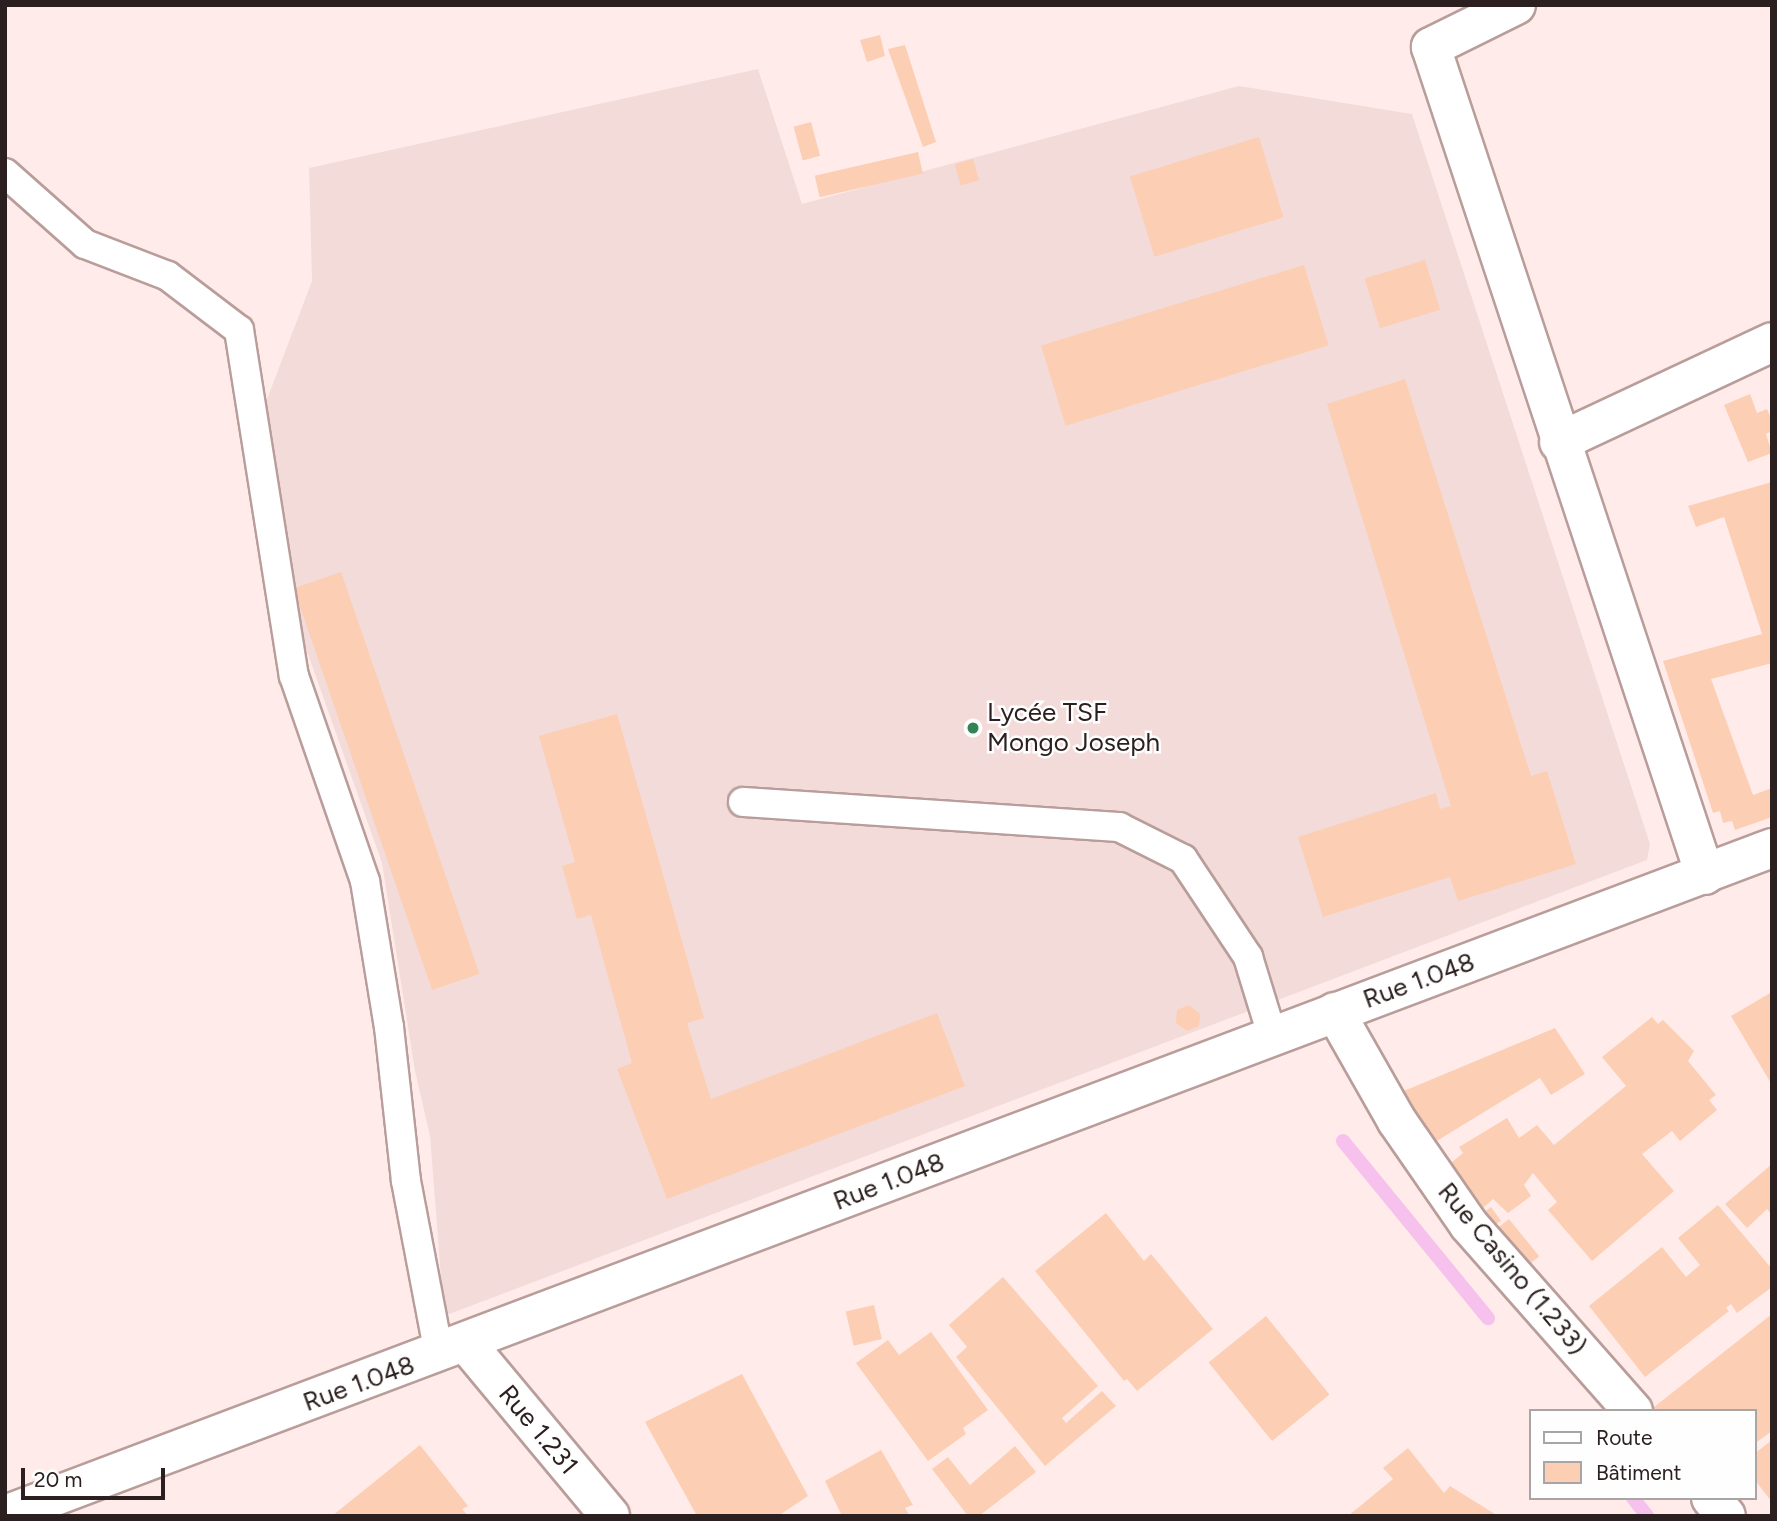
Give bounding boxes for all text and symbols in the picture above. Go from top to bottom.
place label: Lycée TSF Mongo Joseph [987,697,1160,758]
marker: Lycée TSF Mongo Joseph [965,720,981,736]
street label: Rue 1.048 [1359,946,1479,1016]
street label: Rue 1.048 [829,1147,949,1217]
street label: Rue Casino (1.233) [1431,1177,1593,1361]
street label: Rue 1.048 [299,1349,419,1419]
street label: Rue 1.231 [492,1379,584,1481]
legend [1528,1409,1756,1500]
text: Route [1596,1425,1652,1450]
scale bar [24,1454,168,1498]
text: Bâtiment [1596,1460,1681,1485]
text: 20 m [34,1467,82,1492]

